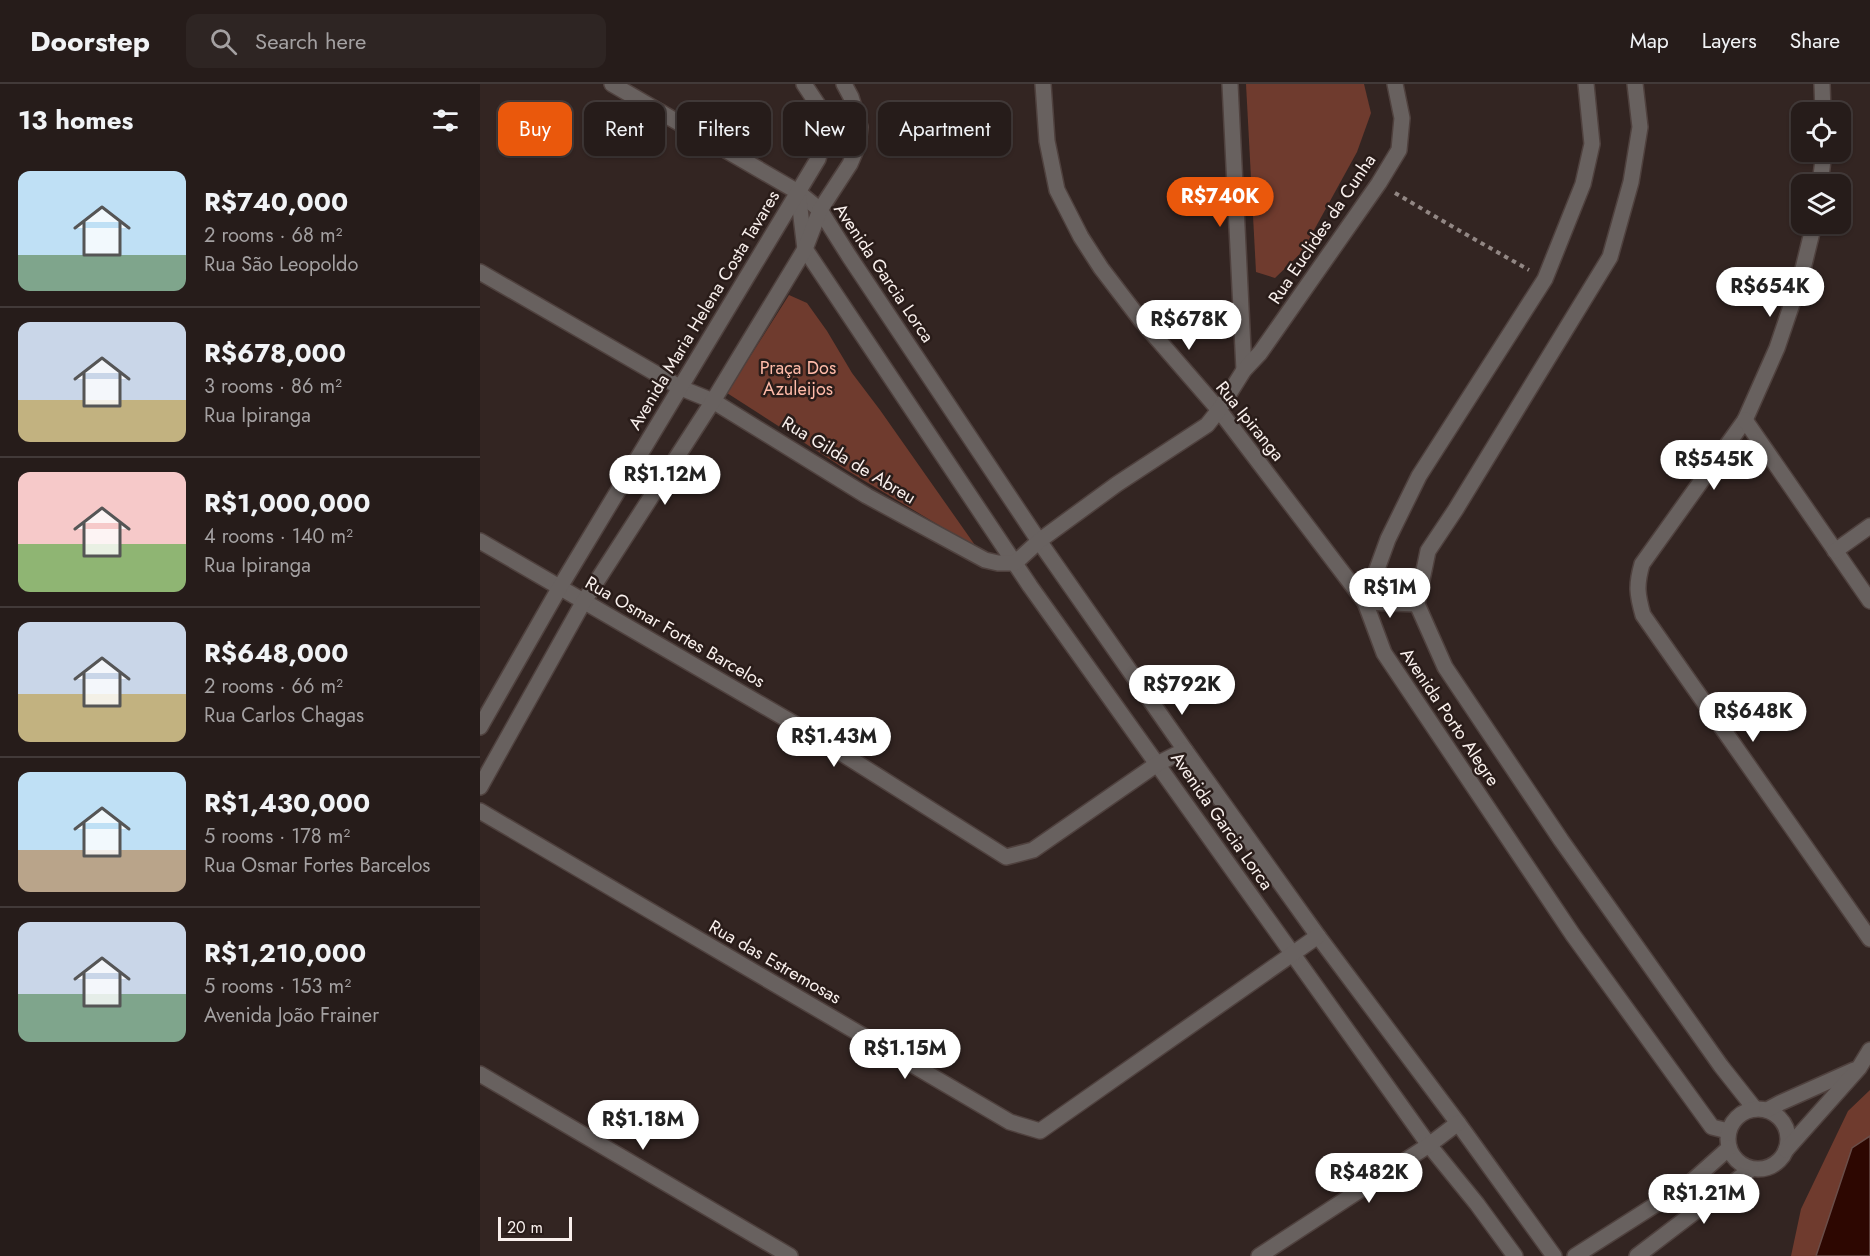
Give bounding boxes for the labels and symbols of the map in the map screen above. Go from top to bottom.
street label: Rua Euclides da Cunha [1262,149,1382,309]
pin: R$740K [1171,177,1269,228]
street label: Avenida Maria Helena Costa Tavares [622,185,786,435]
street label: Avenida Garcia Lorca [828,198,940,348]
pin: R$654K [1721,267,1819,318]
pin: R$678K [1140,300,1238,351]
park label: Praça Dos Azuleijos [760,355,836,402]
street label: Rua Ipiranga [1210,375,1290,467]
street label: Rua Gilda de Abreu [777,410,921,510]
pin: R$545K [1665,440,1763,491]
pin: R$1.12M [610,455,720,506]
pin: R$1M [1354,568,1426,619]
street label: Rua Osmar Fortes Barcelos [580,570,770,694]
street label: Avenida Porto Alegre [1394,643,1506,791]
pin: R$792K [1133,665,1231,716]
pin: R$648K [1704,692,1802,743]
pin: R$1.43M [779,717,889,768]
street label: Avenida Garcia Lorca [1165,747,1279,895]
street label: Rua das Estremosas [704,914,846,1010]
pin: R$1.15M [850,1029,960,1080]
pin: R$1.18M [588,1100,698,1151]
pin: R$482K [1320,1153,1418,1204]
pin: R$1.21M [1649,1174,1759,1225]
scale bar [498,1214,572,1242]

